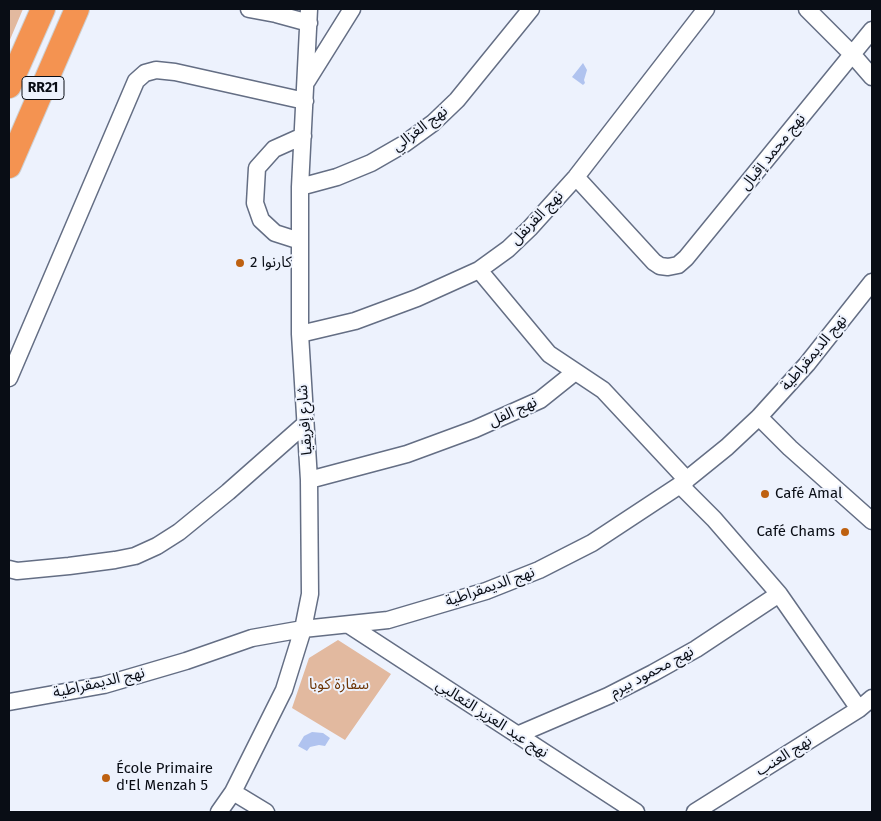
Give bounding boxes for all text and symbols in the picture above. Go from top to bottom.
road number: RR21 [22,76,64,100]
street label: نهج الغزالي [389,102,451,156]
street label: نهج محمد إقبال [737,110,809,194]
street label: نهج القرنفل [507,187,567,249]
place label: كارنوا 2 [250,254,292,272]
marker: كارنوا 2 [234,257,246,269]
street label: نهج الديمقراطية [777,311,851,395]
street label: شارع إفريقيا [294,384,316,456]
street label: نهج الفل [486,393,540,431]
place label: Café Amal [775,485,842,503]
marker: Café Amal [759,488,771,500]
place label: Café Chams [757,523,835,541]
marker: Café Chams [839,526,851,538]
street label: نهج الديمقراطية [443,563,537,611]
street label: نهج محمود بيرم [607,642,697,702]
street label: نهج الديمقراطية [51,664,147,702]
park label: سفارة كوبا [309,676,369,694]
street label: نهج عبد العزيز الثعالبي [432,676,552,762]
street label: نهج العنب [753,732,815,780]
place label: École Primaire d'El Menzah 5 [116,760,213,795]
marker: École Primaire d'El Menzah 5 [100,772,112,784]

